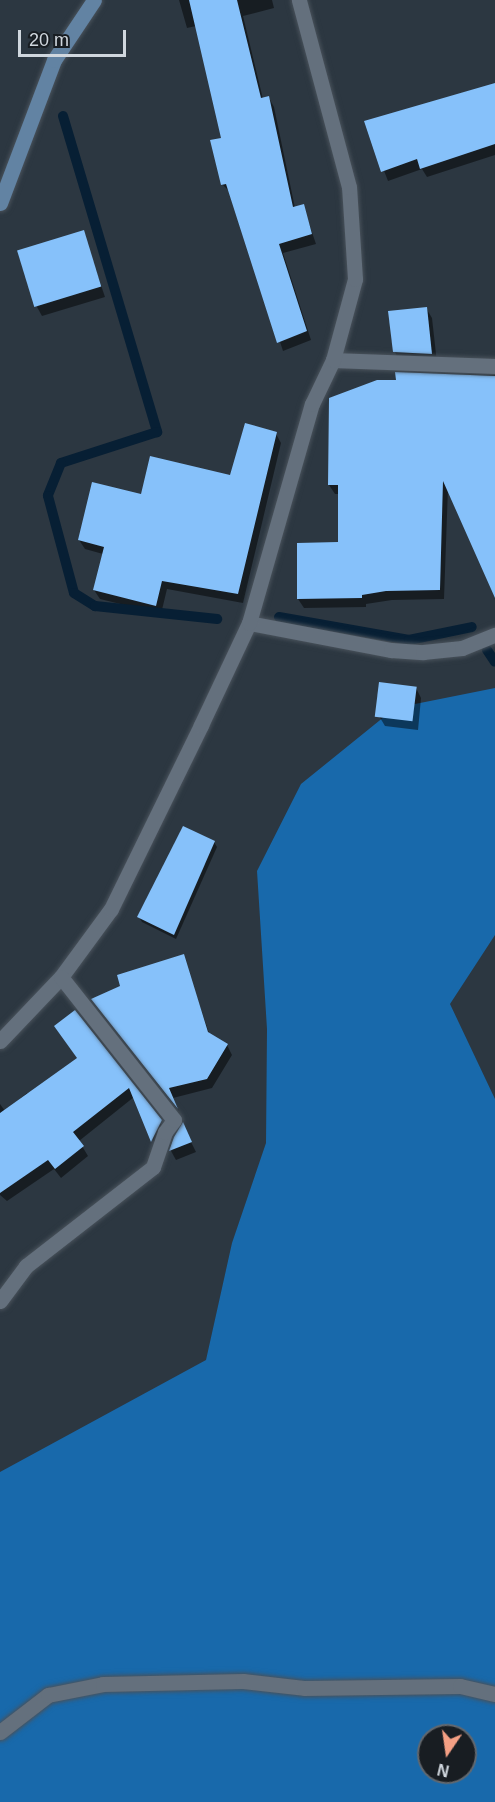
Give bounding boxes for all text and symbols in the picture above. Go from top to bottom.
scale bar [21,18,129,56]
text: 20 m [29,30,69,50]
north arrow [417,1724,477,1784]
text: N [436,1760,451,1780]

